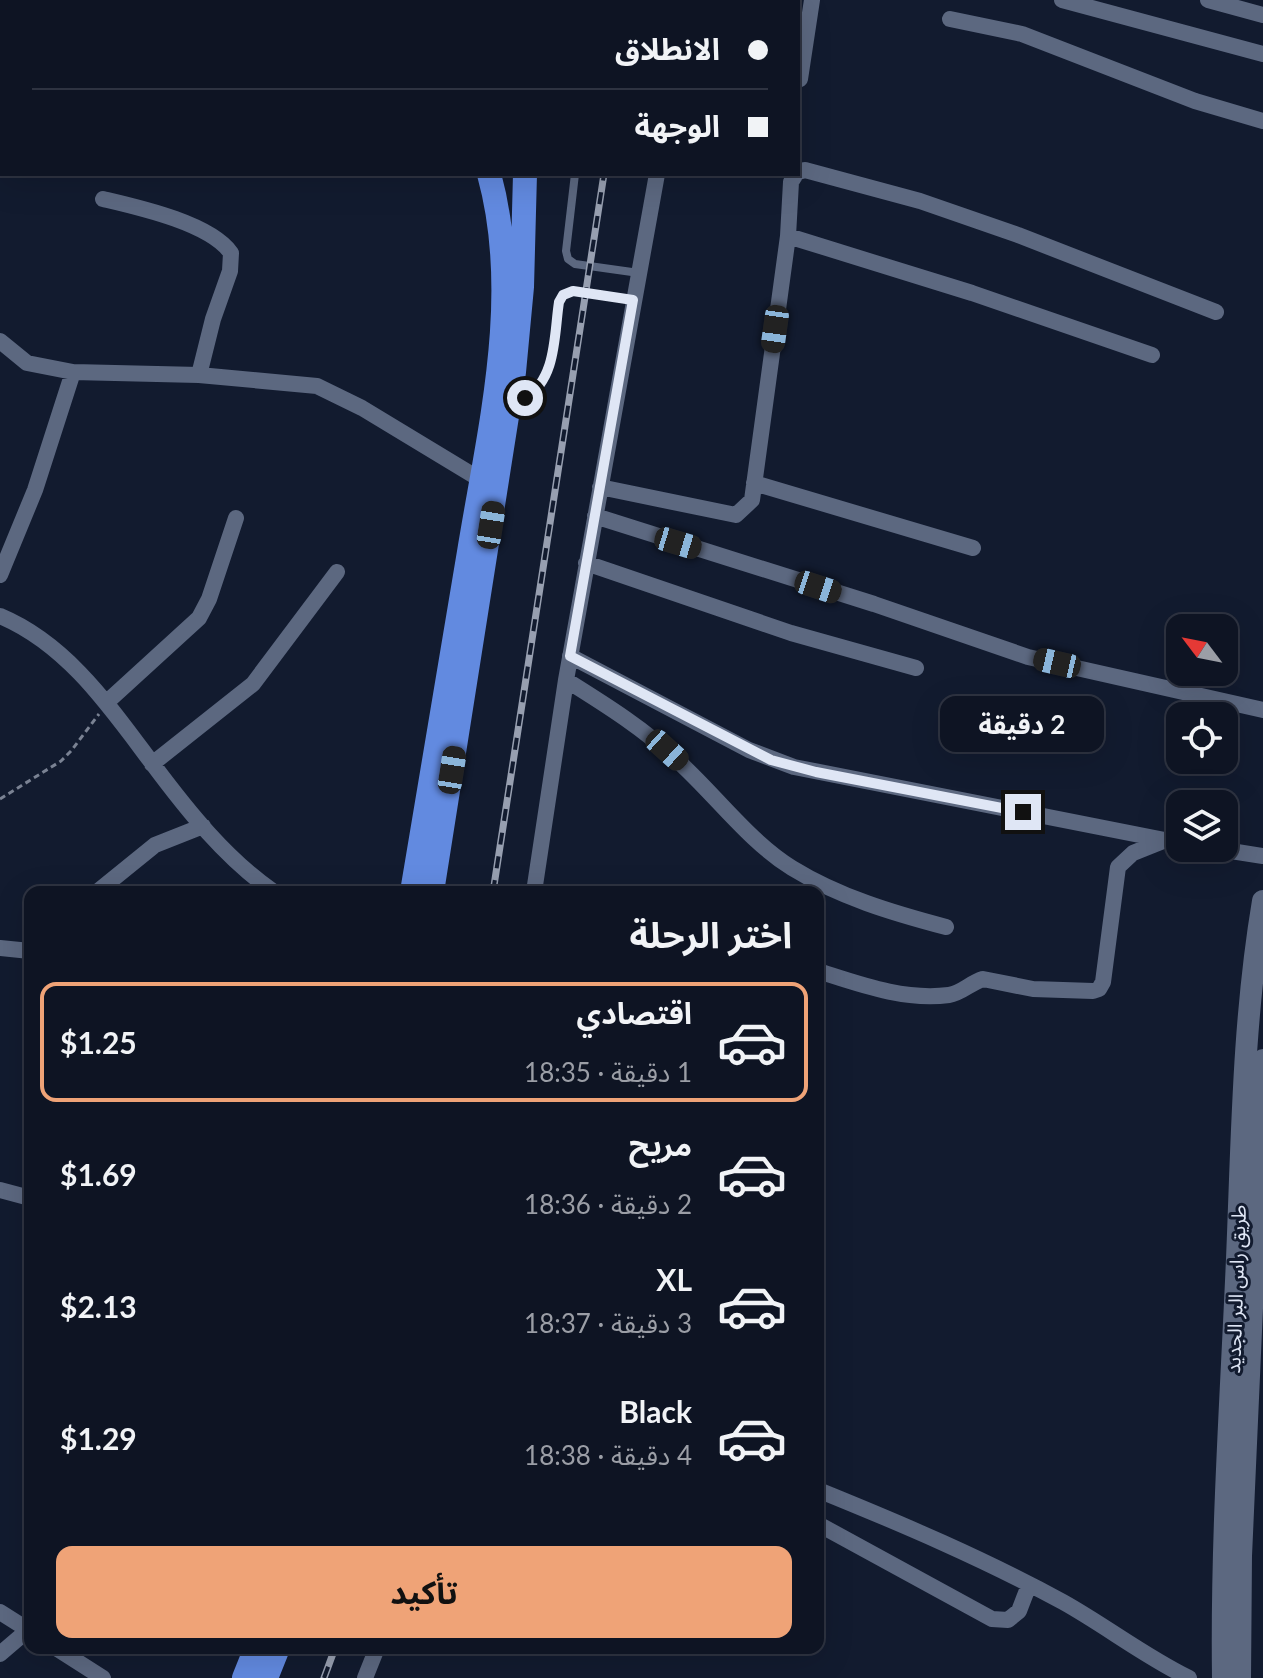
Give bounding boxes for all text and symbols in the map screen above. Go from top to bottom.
text: الانطلاق [615,30,720,66]
text: الوجهة [635,107,720,143]
car [760,304,790,354]
route start [507,380,543,416]
car [475,499,507,551]
car [652,525,704,561]
car [791,568,845,606]
north arrow [1166,614,1238,686]
map controls [1166,614,1238,862]
car [1031,646,1083,680]
callout: 2 دقيقة [941,696,1105,752]
button: locate [1166,702,1238,774]
text: 2 دقيقة [979,708,1065,740]
car [641,725,693,775]
car [436,744,468,796]
button: layers [1166,790,1238,862]
route end [1005,794,1041,830]
text: اختر الرحلة [630,912,792,956]
text: اقتصادي [577,994,692,1030]
icon: car [716,1006,788,1078]
text: $1.25 [60,1024,137,1060]
text: 1 دقيقة · 18:35 [524,1056,692,1088]
text: مريح [629,1126,692,1162]
icon: car [716,1138,788,1210]
text: $1.69 [60,1156,137,1192]
text: 2 دقيقة · 18:36 [524,1188,692,1220]
street label: طريق راس البر الجديد [1220,1204,1252,1374]
text: XL [656,1261,692,1297]
icon: car [716,1270,788,1342]
text: $2.13 [60,1288,137,1324]
text: 3 دقيقة · 18:37 [524,1307,692,1339]
text: Black [619,1393,692,1429]
icon: car [716,1402,788,1474]
text: $1.29 [60,1420,137,1456]
text: 4 دقيقة · 18:38 [524,1439,692,1471]
button: تأكيد [56,1546,792,1638]

